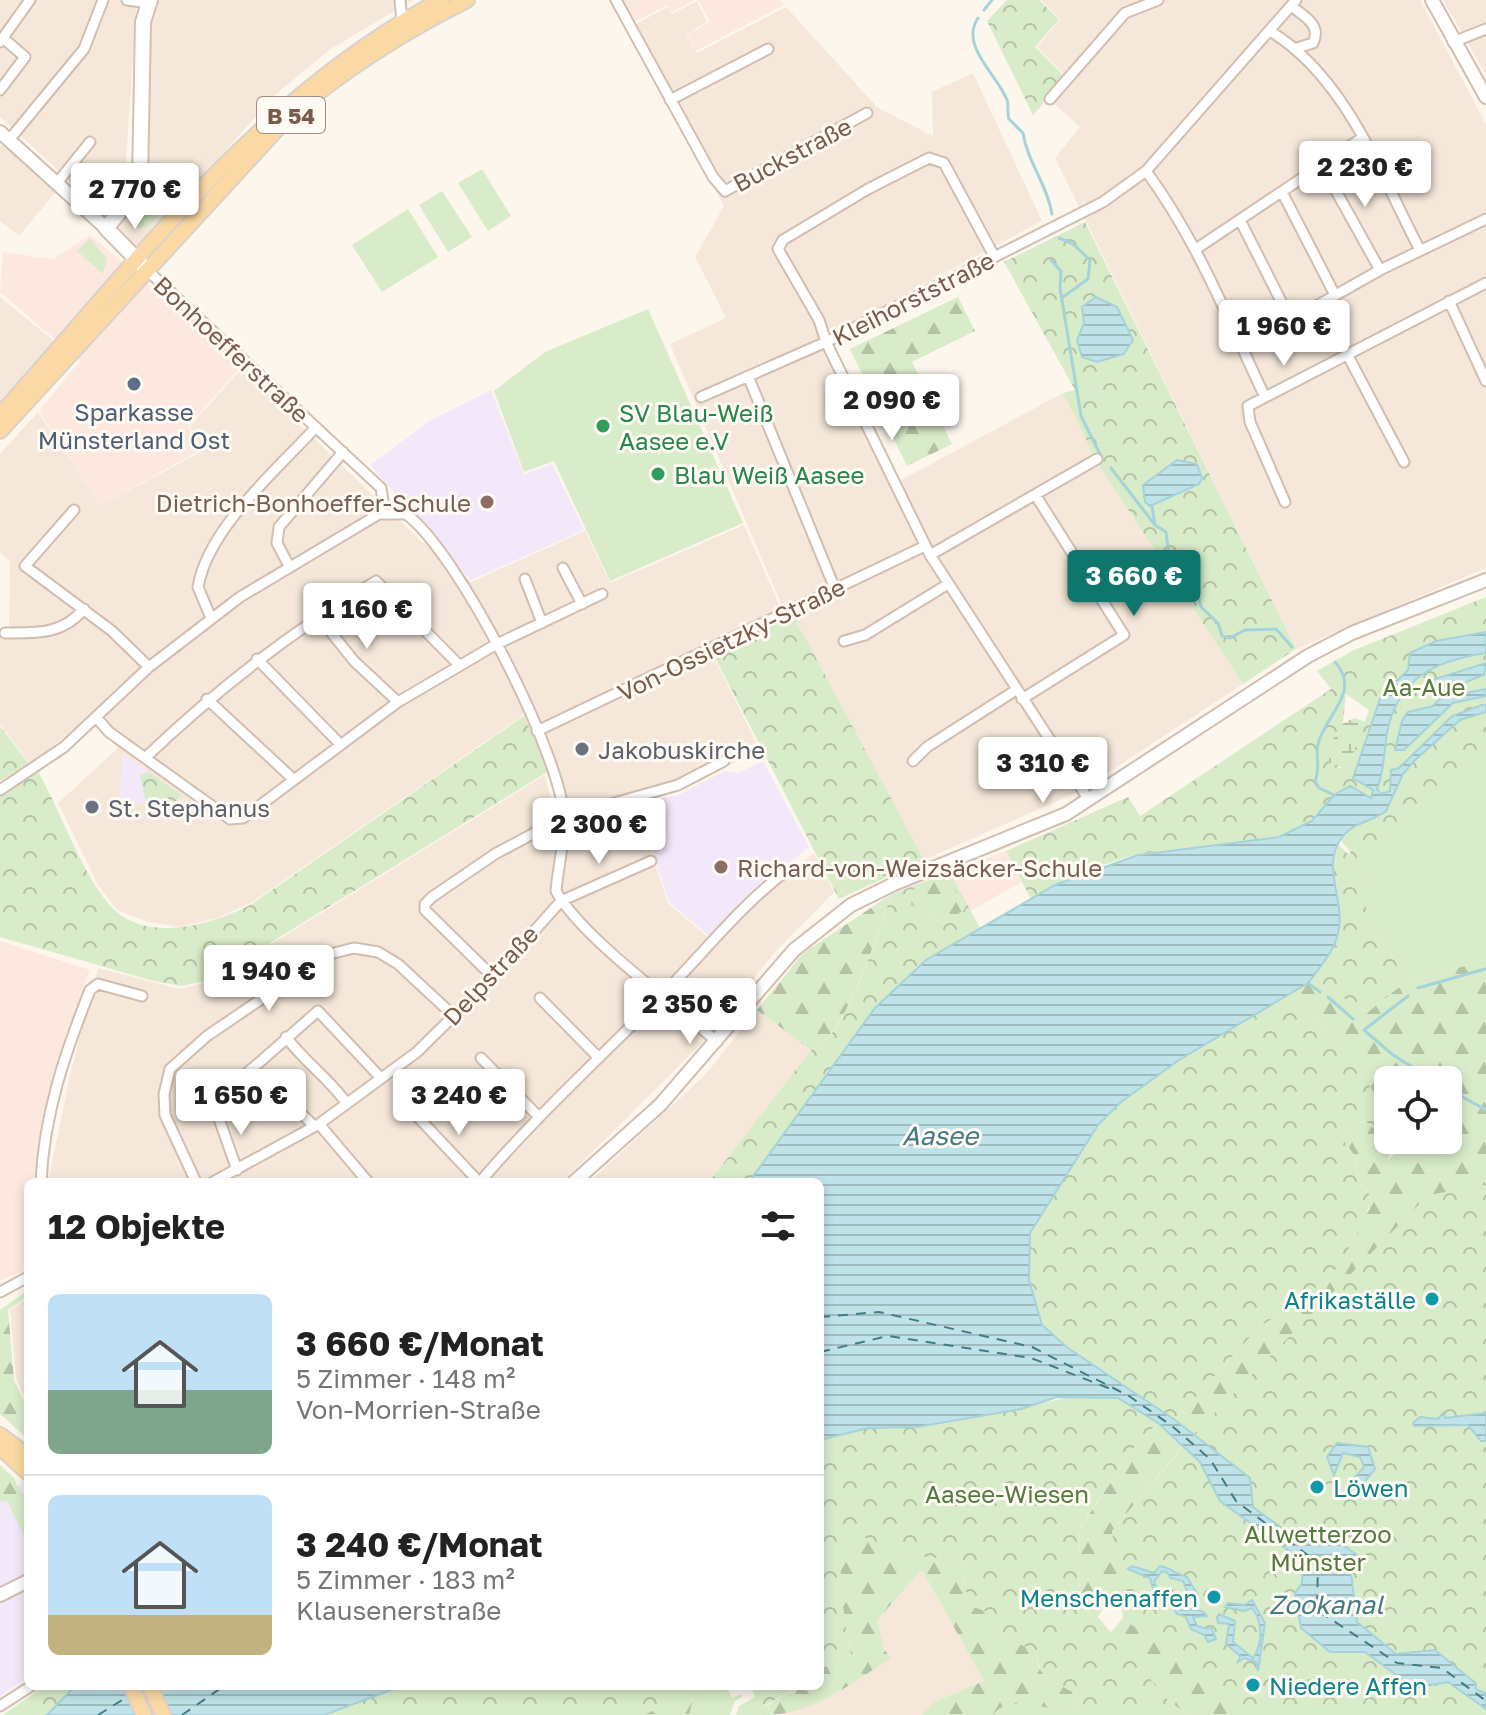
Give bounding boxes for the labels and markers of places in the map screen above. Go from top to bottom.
pin: 2 230 € [1291,141,1439,209]
pin: 2 770 € [61,163,209,231]
pin: 1 960 € [1210,300,1358,368]
pin: 2 090 € [818,374,966,442]
marker: Sparkasse Münsterland Ost [125,375,143,393]
place label: Sparkasse Münsterland Ost [38,397,230,454]
place label: SV Blau-Weiß Aasee e.V [619,398,773,455]
marker: SV Blau-Weiß Aasee e.V [594,417,612,435]
place label: Blau Weiß Aasee [674,460,864,489]
marker: Blau Weiß Aasee [649,465,667,483]
place label: Dietrich-Bonhoeffer-Schule [156,488,471,517]
marker: Dietrich-Bonhoeffer-Schule [478,493,496,511]
pin: 3 660 € [1060,550,1208,618]
pin: 1 160 € [293,583,441,651]
place label: Jakobuskirche [598,735,765,764]
pin: 3 310 € [969,737,1117,805]
marker: Jakobuskirche [573,740,591,758]
place label: St. Stephanus [108,793,270,822]
marker: St. Stephanus [83,798,101,816]
pin: 2 300 € [525,798,673,866]
place label: Richard-von-Weizsäcker-Schule [737,853,1102,882]
marker: Richard-von-Weizsäcker-Schule [712,858,730,876]
pin: 1 940 € [195,945,343,1013]
pin: 2 350 € [616,978,764,1046]
pin: 1 650 € [167,1069,315,1137]
pin: 3 240 € [385,1069,533,1137]
place label: Afrikaställe [1284,1285,1416,1314]
marker: Afrikaställe [1423,1290,1441,1308]
place label: Löwen [1333,1473,1408,1502]
marker: Löwen [1308,1478,1326,1496]
place label: Menschenaffen [1020,1583,1198,1612]
marker: Menschenaffen [1205,1588,1223,1606]
place label: Niedere Affen [1269,1671,1427,1700]
marker: Niedere Affen [1244,1676,1262,1694]

